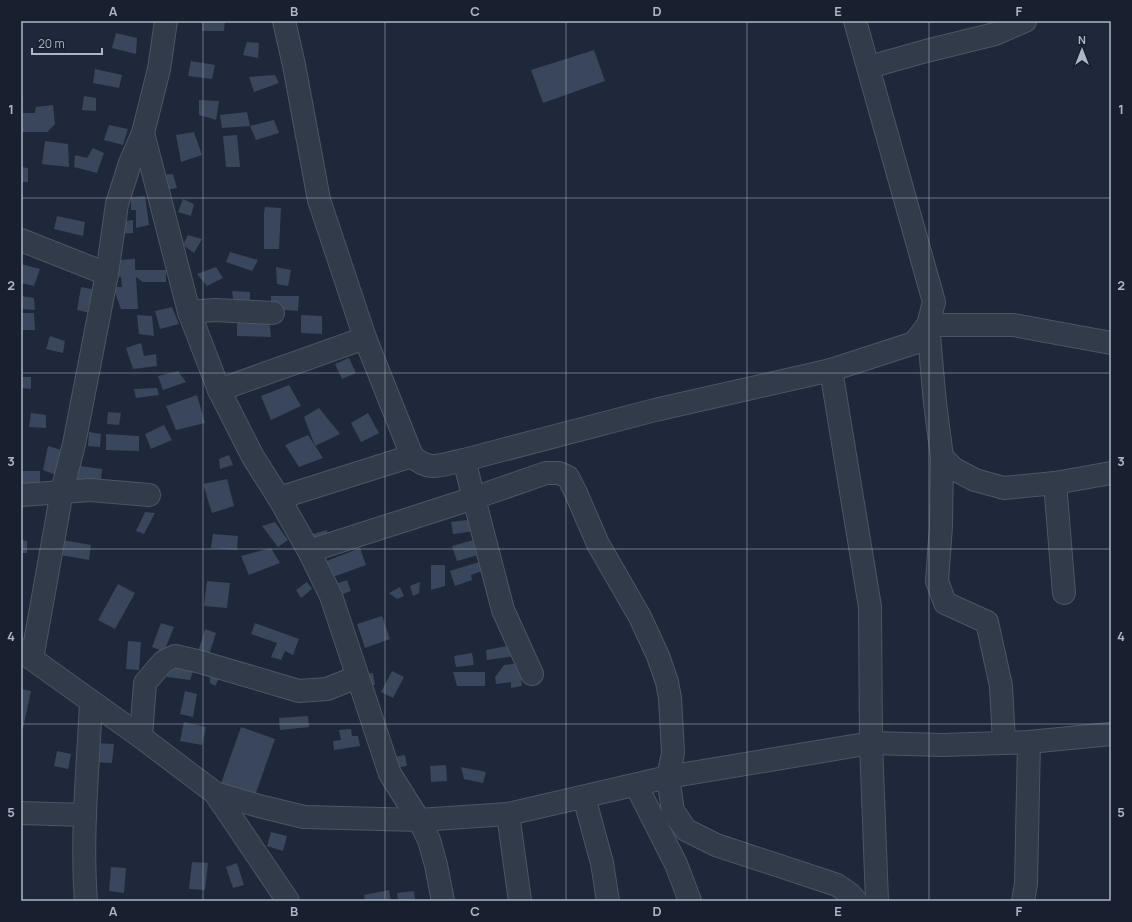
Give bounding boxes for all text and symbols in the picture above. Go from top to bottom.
text: A [109,2,118,20]
text: B [290,2,298,20]
text: C [470,2,480,20]
text: D [652,2,662,20]
text: E [834,2,842,20]
text: F [1016,2,1023,20]
scale bar [32,30,102,56]
north arrow [1062,30,1102,70]
text: N [1078,32,1086,47]
text: 20 m [38,35,65,52]
text: 1 [8,100,14,118]
text: 1 [1118,100,1124,118]
text: 2 [7,276,15,294]
text: 2 [1117,276,1125,294]
text: 3 [7,452,15,470]
text: 3 [1117,452,1125,470]
text: 4 [7,627,15,645]
text: 4 [1117,627,1125,645]
text: 5 [7,803,15,821]
text: 5 [1117,803,1125,821]
text: A [109,902,118,920]
text: B [290,902,298,920]
text: C [470,902,480,920]
text: D [652,902,662,920]
text: E [834,902,842,920]
text: F [1016,902,1023,920]

